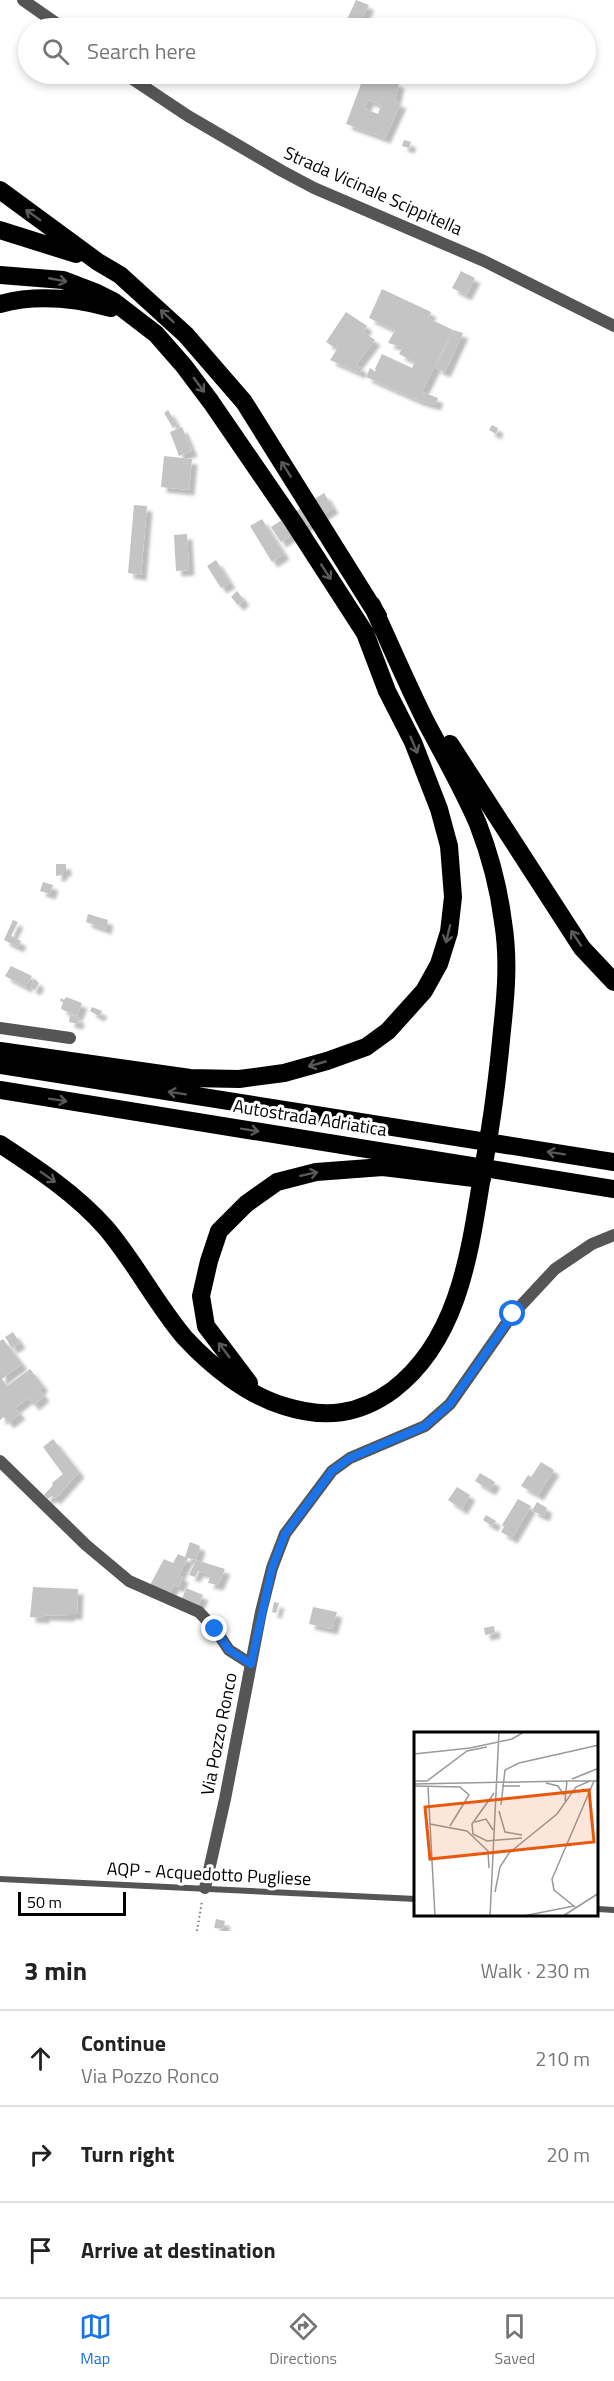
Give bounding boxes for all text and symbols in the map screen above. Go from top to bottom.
search box [18,18,596,84]
text: Search here [87,34,196,68]
icon: search [39,35,72,68]
street label: Strada Vicinale Scippitella [280,139,467,242]
one-way arrow [26,209,42,221]
one-way arrow [48,275,67,286]
one-way arrow [159,309,174,324]
one-way arrow [193,377,205,393]
one-way arrow [280,461,293,478]
one-way arrow [319,564,332,581]
one-way arrow [409,736,420,754]
one-way arrow [441,924,453,943]
one-way arrow [569,930,581,947]
one-way arrow [308,1059,327,1070]
one-way arrow [168,1088,187,1099]
street label: Autostrada Adriatica [231,1092,389,1143]
one-way arrow [47,1094,67,1105]
one-way arrow [240,1125,260,1136]
one-way arrow [547,1148,567,1159]
one-way arrow [299,1168,318,1179]
one-way arrow [40,1171,56,1183]
route start [499,1300,525,1326]
one-way arrow [218,1342,230,1358]
route end [201,1615,227,1641]
street label: Via Pozzo Ronco [193,1670,244,1798]
inset map [414,1732,599,1916]
street label: AQP - Acquedotto Pugliese [106,1855,312,1892]
scale bar [18,1889,126,1916]
text: 50 m [27,1890,62,1914]
text: 3 min [24,1951,87,1990]
text: Walk · 230 m [481,1955,590,1986]
text: Continue [81,2026,166,2060]
icon: ahead [24,2042,57,2075]
text: 210 m [535,2043,590,2074]
text: Via Pozzo Ronco [81,2060,219,2091]
text: Turn right [81,2137,175,2171]
icon: right [24,2138,57,2171]
text: 20 m [546,2139,590,2170]
text: Arrive at destination [81,2233,276,2267]
icon: arrive [24,2234,57,2267]
tab: Map [79,2310,112,2370]
tab: Directions [269,2310,337,2370]
tab: Saved [495,2310,535,2370]

